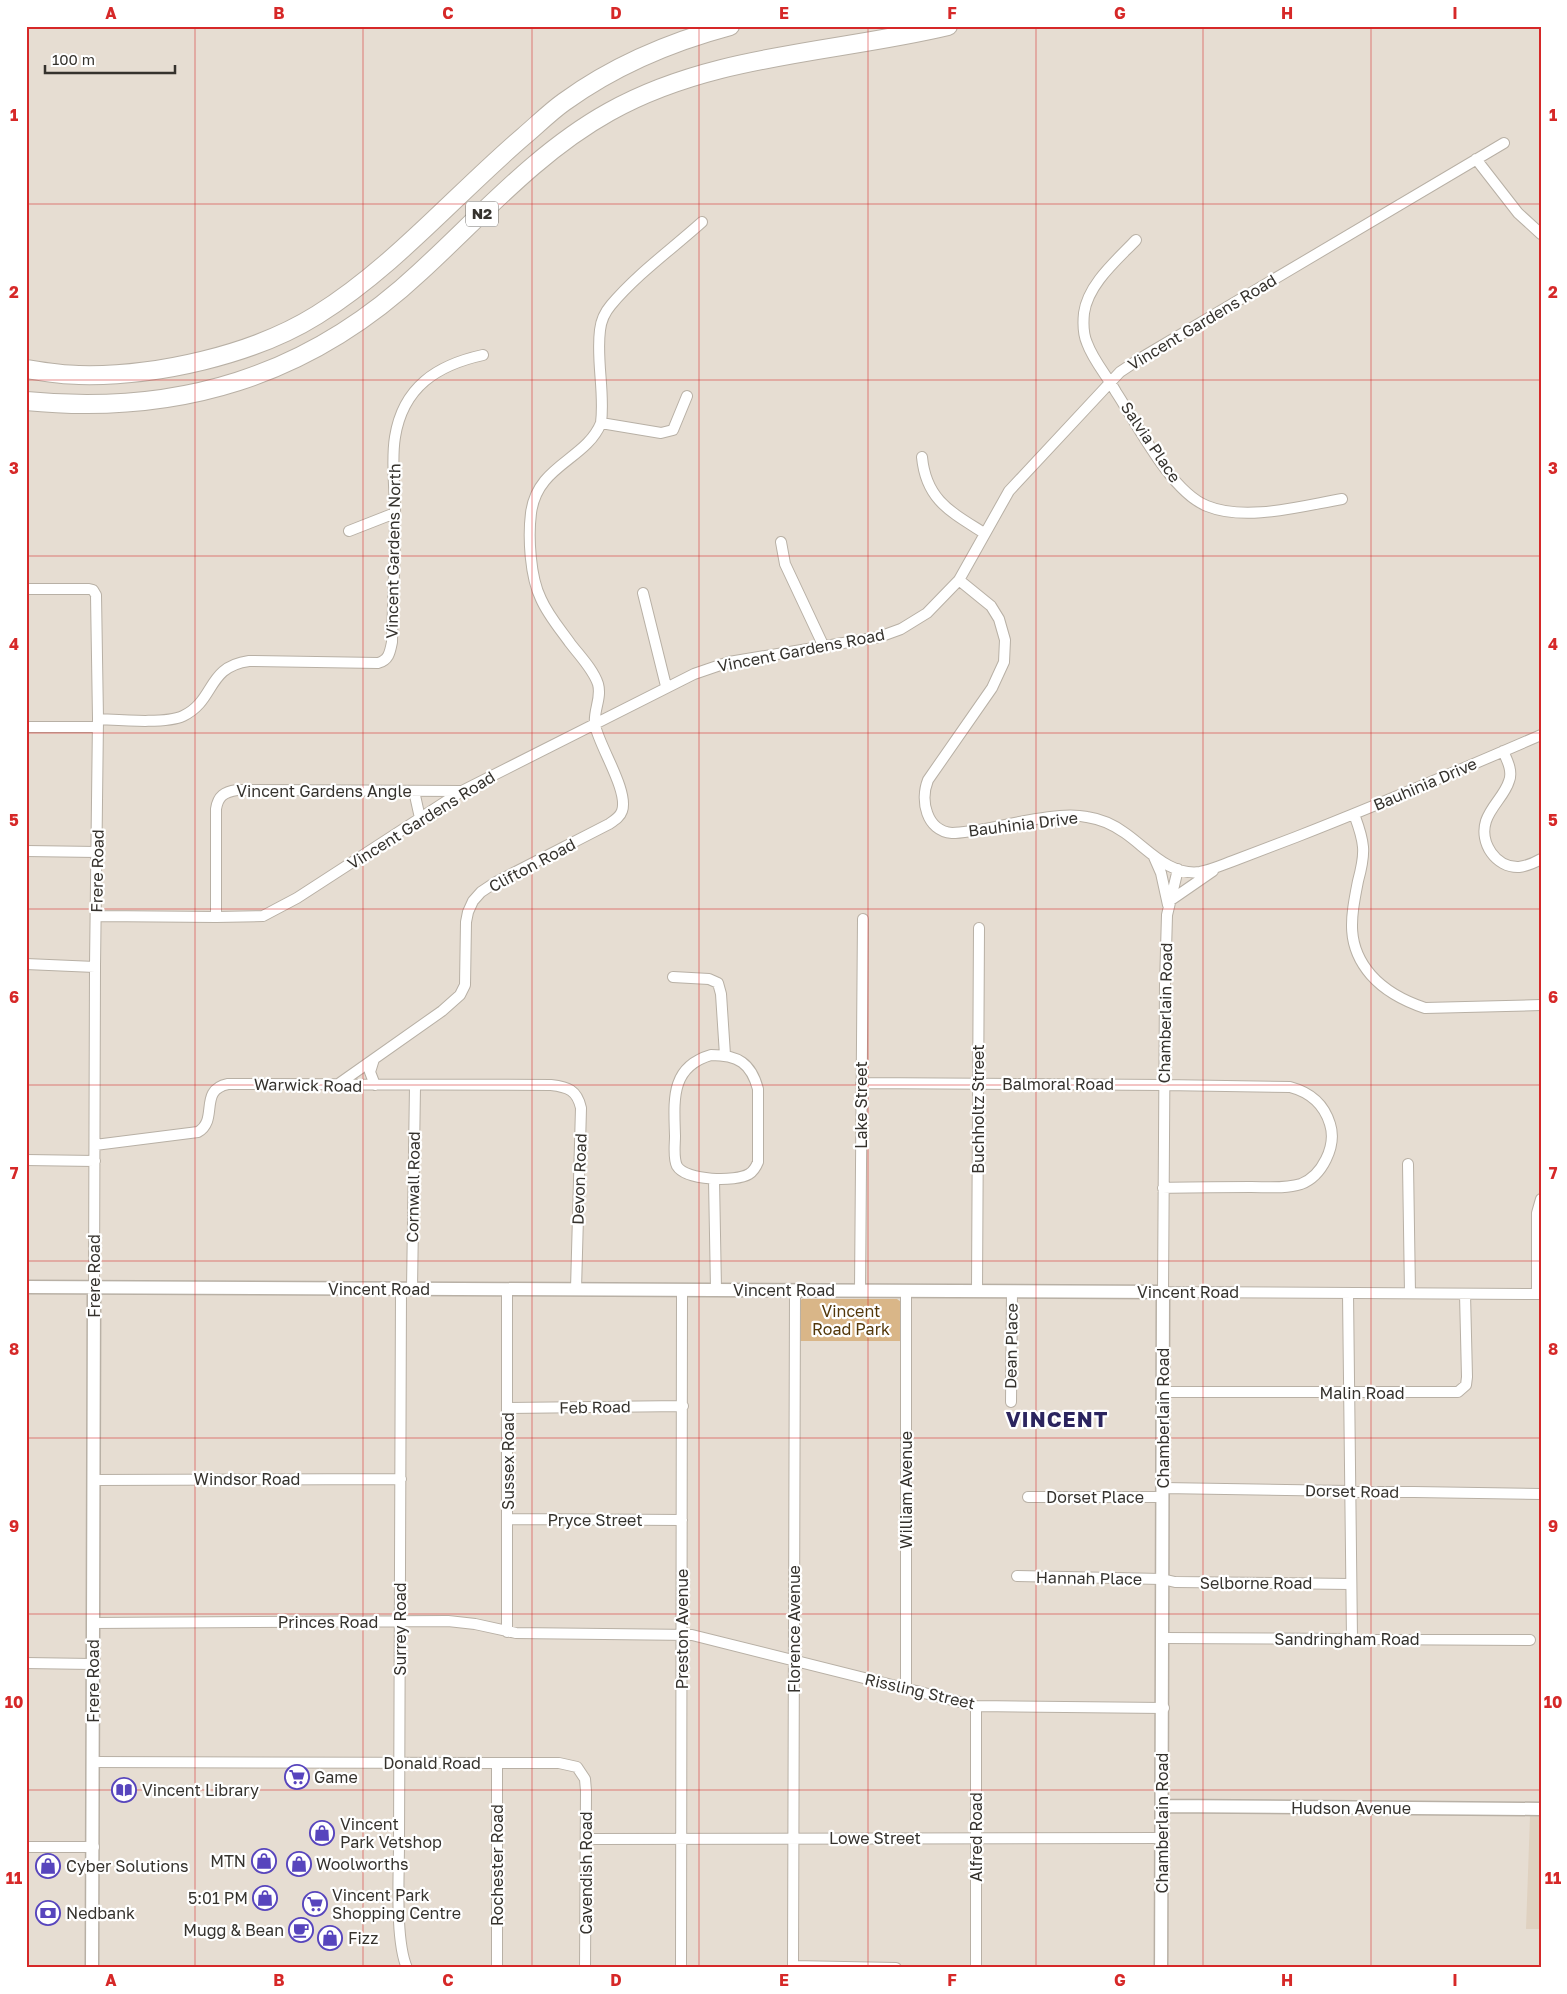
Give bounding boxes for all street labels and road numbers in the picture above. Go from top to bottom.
road number: N2 [466,202,498,226]
street label: Vincent Gardens Road [1124,270,1280,374]
street label: Salvia Place [1117,398,1185,486]
street label: Vincent Gardens North [381,463,405,639]
street label: Vincent Gardens Road [716,624,886,676]
street label: Bauhinia Drive [1370,753,1480,815]
street label: Vincent Gardens Road [344,766,498,874]
street label: Vincent Gardens Angle [236,781,412,801]
street label: Bauhinia Drive [967,807,1079,841]
street label: Frere Road [86,829,108,913]
street label: Clifton Road [485,834,579,896]
street label: Chamberlain Road [1154,942,1176,1084]
street label: Buchholtz Street [968,1044,988,1174]
street label: Lake Street [851,1061,871,1149]
street label: Warwick Road [254,1074,362,1096]
street label: Balmoral Road [1002,1074,1114,1094]
street label: Cornwall Road [402,1131,424,1243]
street label: Devon Road [567,1133,591,1225]
street label: Frere Road [84,1234,104,1318]
street label: Vincent Road [328,1279,430,1299]
street label: Vincent Road [733,1280,835,1300]
street label: Vincent Road [1137,1282,1239,1302]
street label: Dean Place [1000,1303,1022,1389]
street label: Chamberlain Road [1153,1348,1173,1488]
street label: Malin Road [1319,1383,1405,1403]
street label: Feb Road [559,1396,631,1418]
street label: Sussex Road [498,1412,518,1510]
street label: William Avenue [896,1431,916,1549]
street label: Windsor Road [194,1469,300,1489]
street label: Dorset Road [1305,1480,1399,1502]
street label: Dorset Place [1046,1487,1144,1507]
street label: Pryce Street [547,1510,643,1530]
street label: Florence Avenue [784,1565,804,1693]
street label: Hannah Place [1036,1567,1142,1589]
street label: Preston Avenue [672,1569,692,1689]
street label: Selborne Road [1200,1573,1312,1593]
street label: Surrey Road [390,1582,410,1676]
street label: Princes Road [278,1612,378,1632]
street label: Sandringham Road [1274,1629,1420,1649]
street label: Frere Road [83,1639,103,1723]
street label: Rissling Street [863,1669,977,1713]
street label: Donald Road [383,1753,481,1773]
street label: Chamberlain Road [1152,1753,1172,1893]
street label: Alfred Road [966,1792,986,1882]
street label: Hudson Avenue [1291,1798,1411,1818]
street label: Rochester Road [487,1804,507,1926]
street label: Cavendish Road [576,1811,596,1935]
street label: Lowe Street [829,1828,921,1848]

